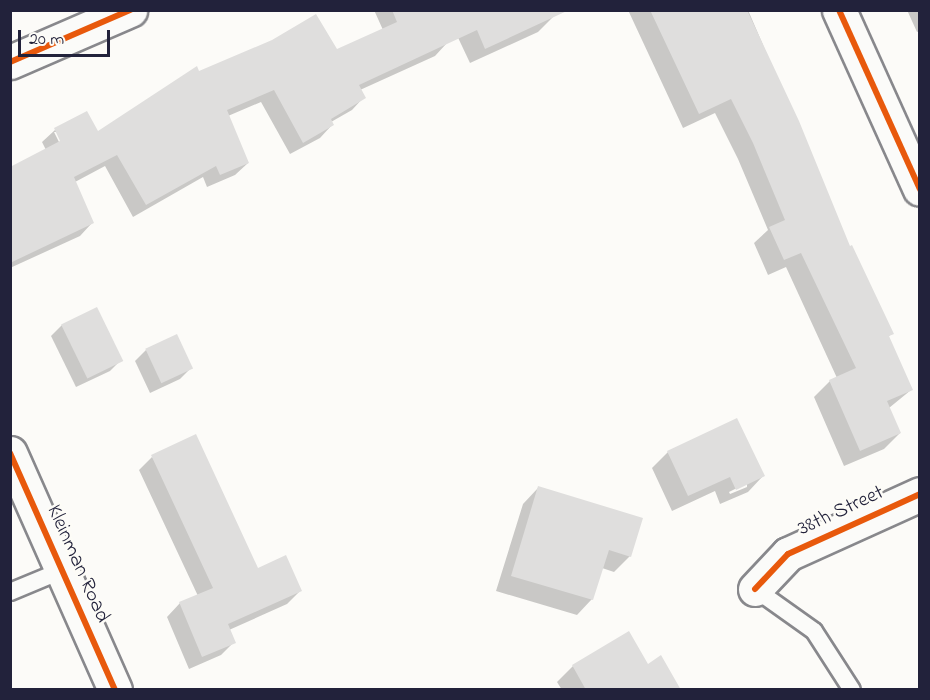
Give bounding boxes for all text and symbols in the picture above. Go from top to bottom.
scale bar [21,18,112,56]
text: 20 m [29,27,64,53]
street label: 38th Street [794,480,888,542]
street label: Kleinman Road [41,501,115,627]

